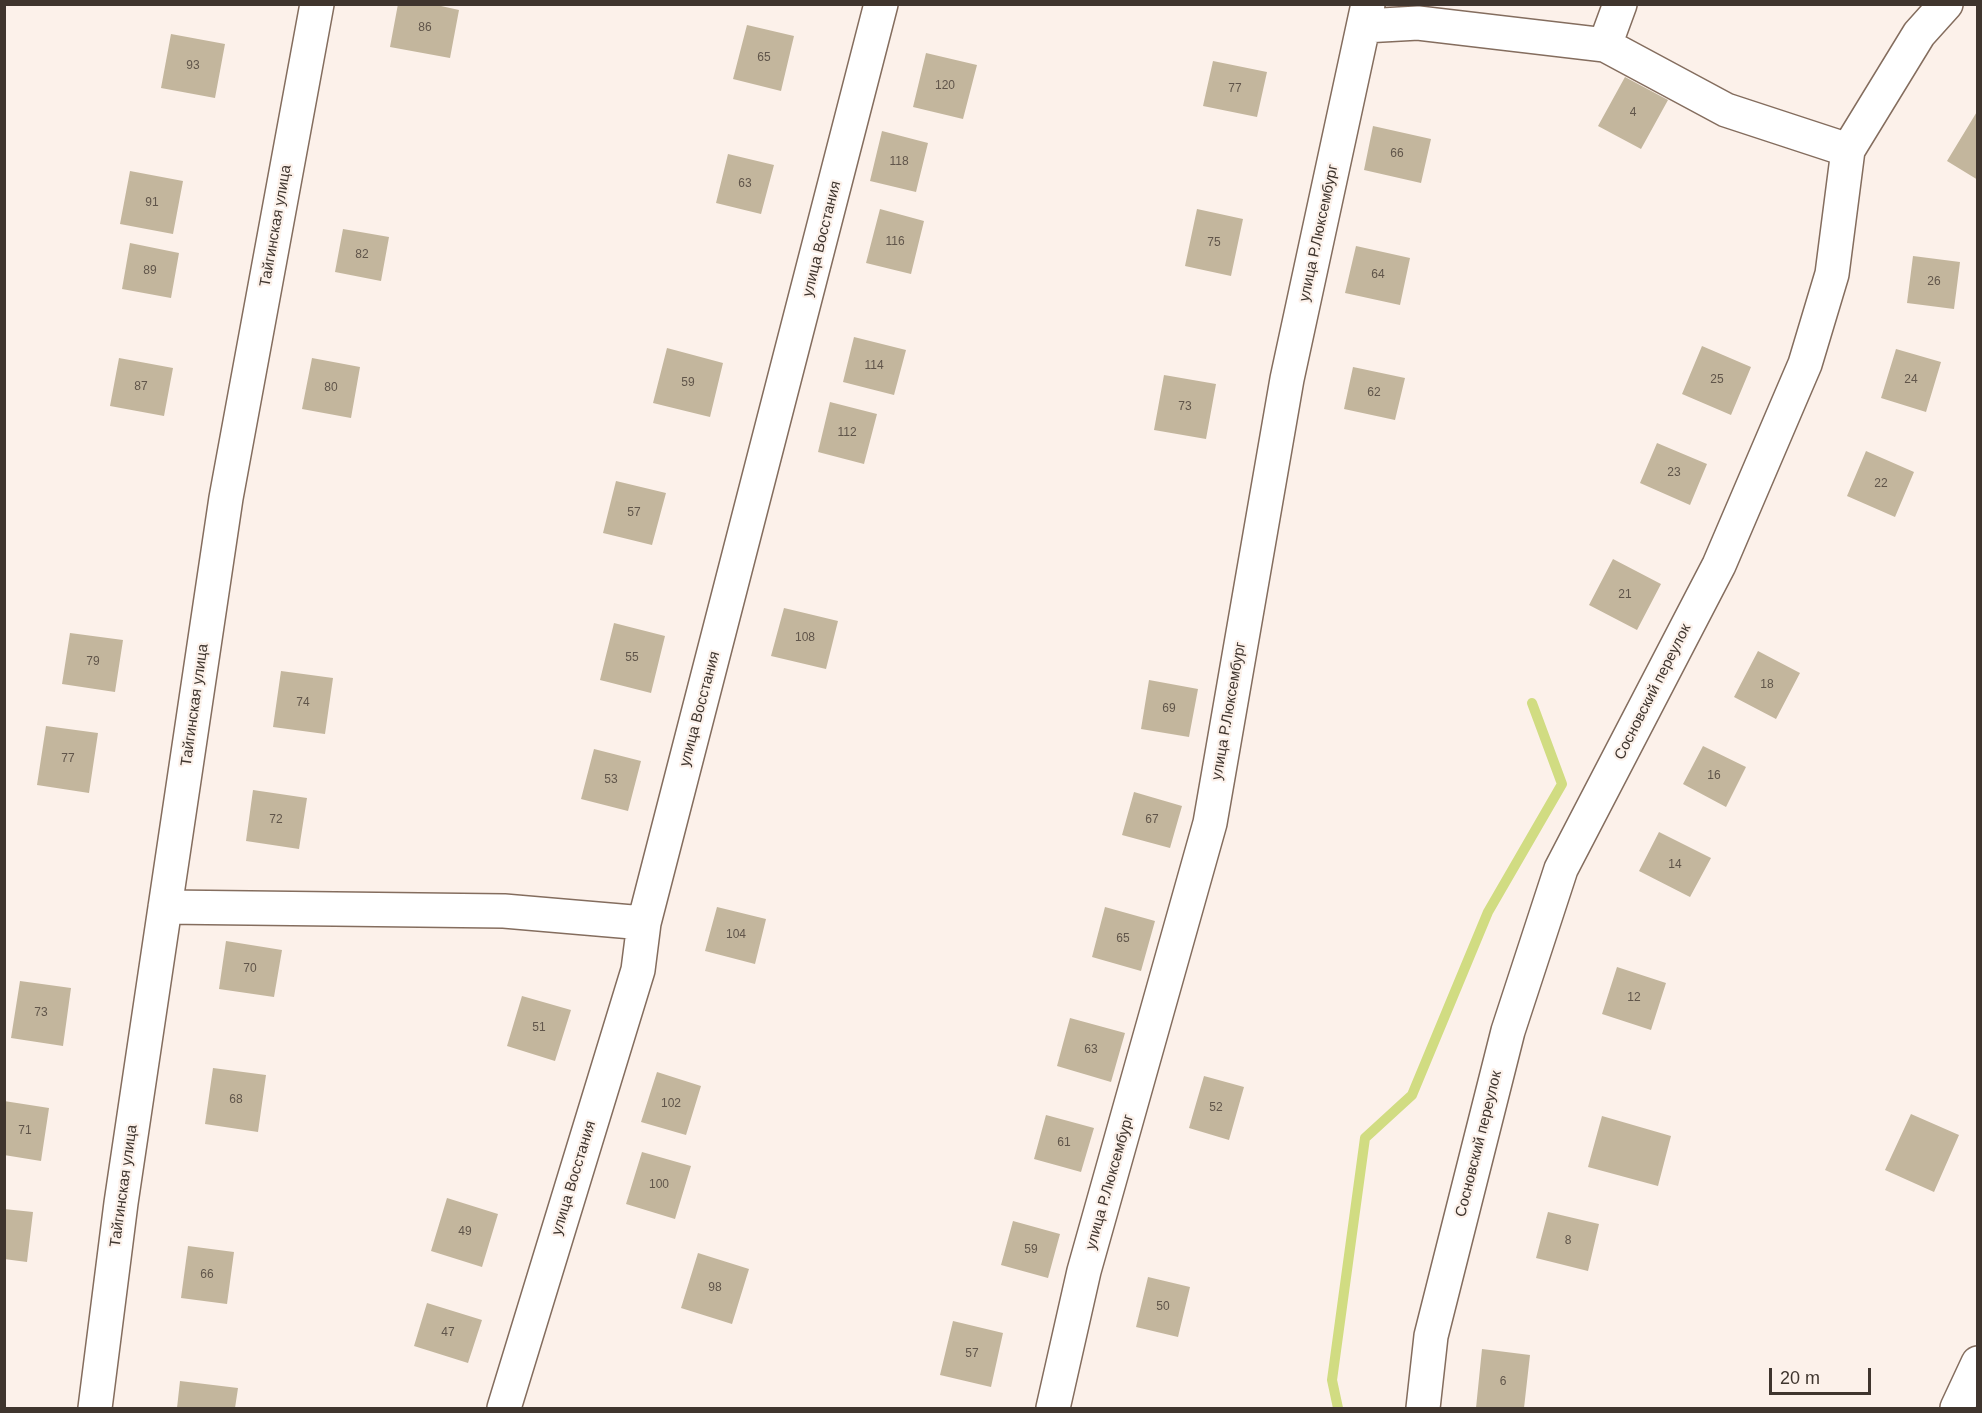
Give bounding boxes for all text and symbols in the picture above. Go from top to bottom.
house number: 86 [418,21,432,35]
house number: 65 [757,51,771,65]
house number: 93 [186,59,200,73]
house number: 120 [935,79,955,93]
house number: 77 [1228,82,1242,96]
house number: 4 [1630,106,1636,120]
house number: 66 [1390,147,1404,161]
house number: 118 [889,155,909,169]
street label: улица Р.Люксембург [1296,163,1342,303]
street label: Тайгинская улица [256,164,296,288]
house number: 63 [738,177,752,191]
street label: улица Восстания [799,179,845,299]
house number: 91 [145,196,159,210]
house number: 116 [885,235,905,249]
house number: 75 [1207,236,1221,250]
house number: 82 [355,248,369,262]
house number: 89 [143,264,157,278]
house number: 64 [1371,268,1385,282]
house number: 26 [1927,275,1941,289]
house number: 114 [864,359,884,373]
house number: 25 [1710,373,1724,387]
house number: 24 [1904,373,1918,387]
house number: 59 [681,376,695,390]
house number: 87 [134,380,148,394]
house number: 80 [324,381,338,395]
house number: 62 [1367,386,1381,400]
house number: 73 [1178,400,1192,414]
house number: 112 [837,426,857,440]
house number: 23 [1667,466,1681,480]
house number: 22 [1874,477,1888,491]
house number: 57 [627,506,641,520]
house number: 21 [1618,588,1632,602]
street label: Сосновский переулок [1611,621,1695,763]
house number: 108 [795,631,815,645]
street label: улица Р.Люксембург [1208,641,1250,781]
street label: Тайгинская улица [177,643,213,767]
street label: улица Восстания [676,649,724,769]
house number: 55 [625,651,639,665]
house number: 79 [86,655,100,669]
house number: 18 [1760,678,1774,692]
house number: 74 [296,696,310,710]
house number: 69 [1162,702,1176,716]
house number: 77 [61,752,75,766]
house number: 16 [1707,769,1721,783]
house number: 53 [604,773,618,787]
house number: 72 [269,813,283,827]
house number: 67 [1145,813,1159,827]
house number: 14 [1668,858,1682,872]
house number: 104 [726,928,746,942]
house number: 65 [1116,932,1130,946]
house number: 70 [243,962,257,976]
house number: 12 [1627,991,1641,1005]
house number: 73 [34,1006,48,1020]
house number: 51 [532,1021,546,1035]
house number: 63 [1084,1043,1098,1057]
street label: Сосновский переулок [1452,1069,1506,1219]
house number: 68 [229,1093,243,1107]
house number: 102 [661,1097,681,1111]
house number: 52 [1209,1101,1223,1115]
street label: улица Р.Люксембург [1082,1112,1138,1252]
street label: улица Восстания [548,1119,600,1237]
house number: 71 [18,1124,32,1138]
street label: Тайгинская улица [106,1124,142,1248]
house number: 61 [1057,1136,1071,1150]
house number: 100 [649,1178,669,1192]
house number: 49 [458,1225,472,1239]
house number: 8 [1565,1234,1571,1248]
house number: 59 [1024,1243,1038,1257]
house number: 66 [200,1268,214,1282]
house number: 98 [708,1281,722,1295]
house number: 50 [1156,1300,1170,1314]
house number: 47 [441,1326,455,1340]
house number: 57 [965,1347,979,1361]
scale bar [1772,1356,1874,1394]
text: 20 m [1780,1368,1820,1388]
house number: 6 [1500,1375,1506,1389]

